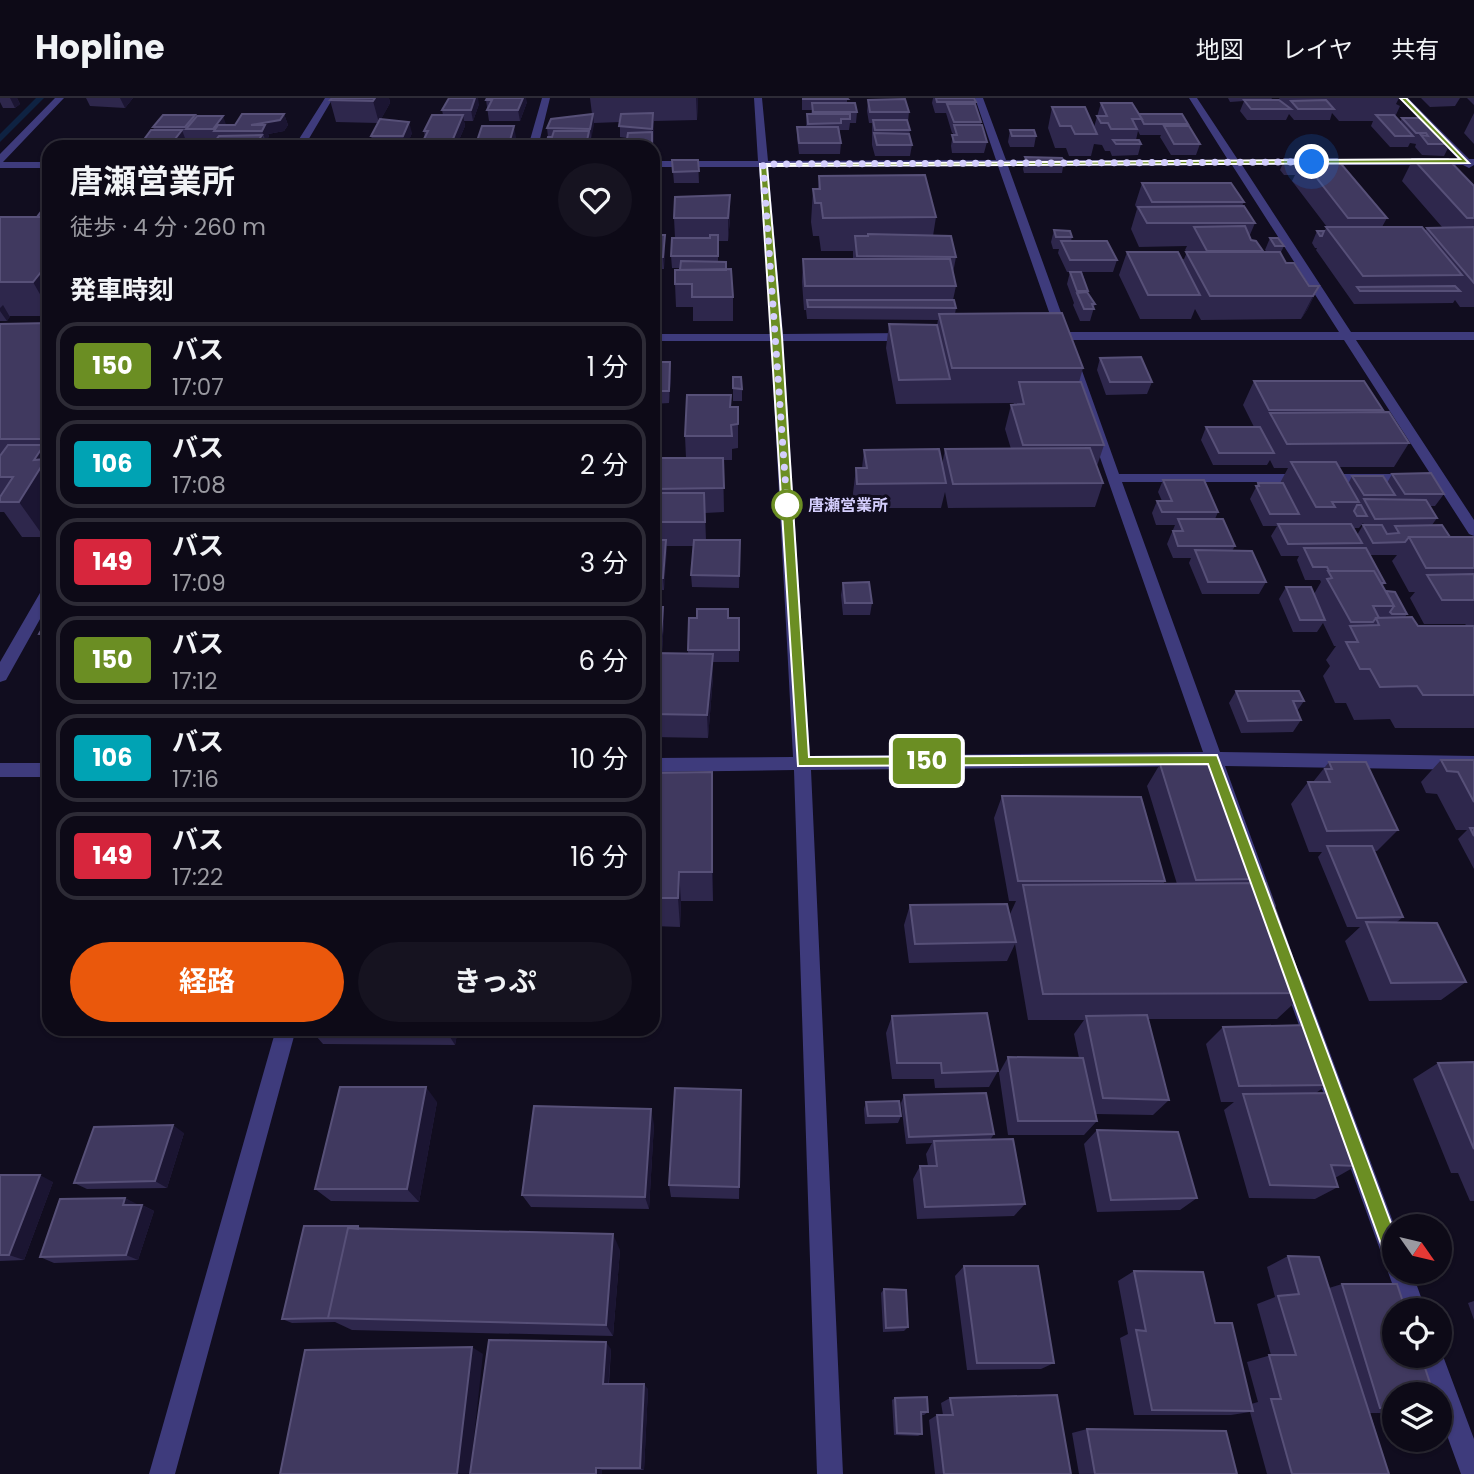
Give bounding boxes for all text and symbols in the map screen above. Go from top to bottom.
text: Hopline [35,24,165,71]
text: 地図 [1196,33,1244,66]
text: レイヤ [1282,33,1353,66]
text: 共有 [1391,33,1439,66]
your location [1294,144,1329,179]
text: 唐瀬営業所 [70,158,235,205]
button: heart [558,163,632,237]
text: 徒歩 · 4 分 · 260 m [70,211,266,243]
text: 発車時刻 [70,272,174,308]
text: バス [172,332,224,368]
text: 150 [92,349,133,382]
text: 1 分 [587,349,628,385]
text: 17:07 [172,371,224,403]
text: バス [172,430,224,466]
text: 106 [93,447,132,480]
text: 2 分 [580,447,628,483]
text: 17:08 [172,469,226,501]
marker: 唐瀬営業所 [772,490,802,520]
place label: 唐瀬営業所 [808,494,888,517]
text: バス [172,528,224,564]
text: 149 [92,545,133,578]
text: 3 分 [580,545,628,581]
text: 17:09 [172,567,226,599]
text: バス [172,626,224,662]
text: 150 [92,643,133,676]
text: 6 分 [579,643,628,679]
text: 17:12 [172,665,217,697]
text: バス [172,724,224,760]
line badge: 150 [887,738,967,784]
text: 106 [93,741,132,774]
text: 10 分 [570,741,628,777]
text: 150 [907,744,947,777]
text: 17:16 [172,763,219,795]
text: バス [172,822,224,858]
text: 149 [92,839,133,872]
text: 16 分 [570,839,628,875]
text: 17:22 [172,861,223,893]
button: 経路 [70,942,344,1022]
button: きっぷ [358,942,632,1022]
north arrow [1382,1214,1452,1284]
map controls [1382,1214,1452,1452]
button: locate [1382,1298,1452,1368]
button: layers [1382,1382,1452,1452]

